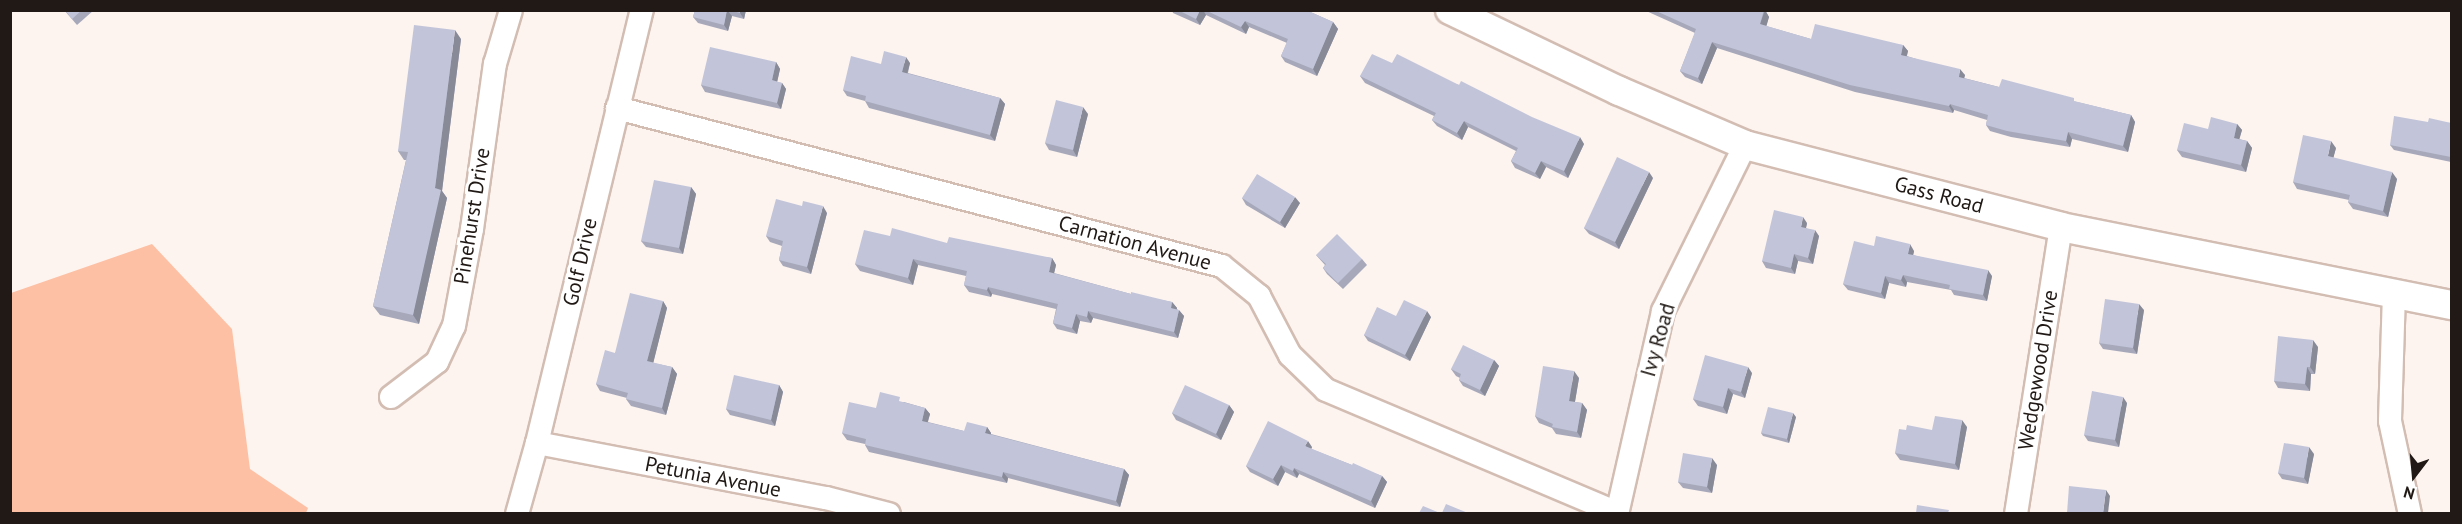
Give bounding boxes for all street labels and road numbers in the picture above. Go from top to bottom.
street label: Pinehurst Drive [449,146,495,286]
street label: Gass Road [1892,171,1986,219]
street label: Carnation Avenue [1056,210,1214,276]
street label: Golf Drive [558,216,602,308]
street label: Wedgewood Drive [2013,288,2063,452]
street label: Ivy Road [1635,300,1681,380]
street label: Petunia Avenue [642,451,784,503]

